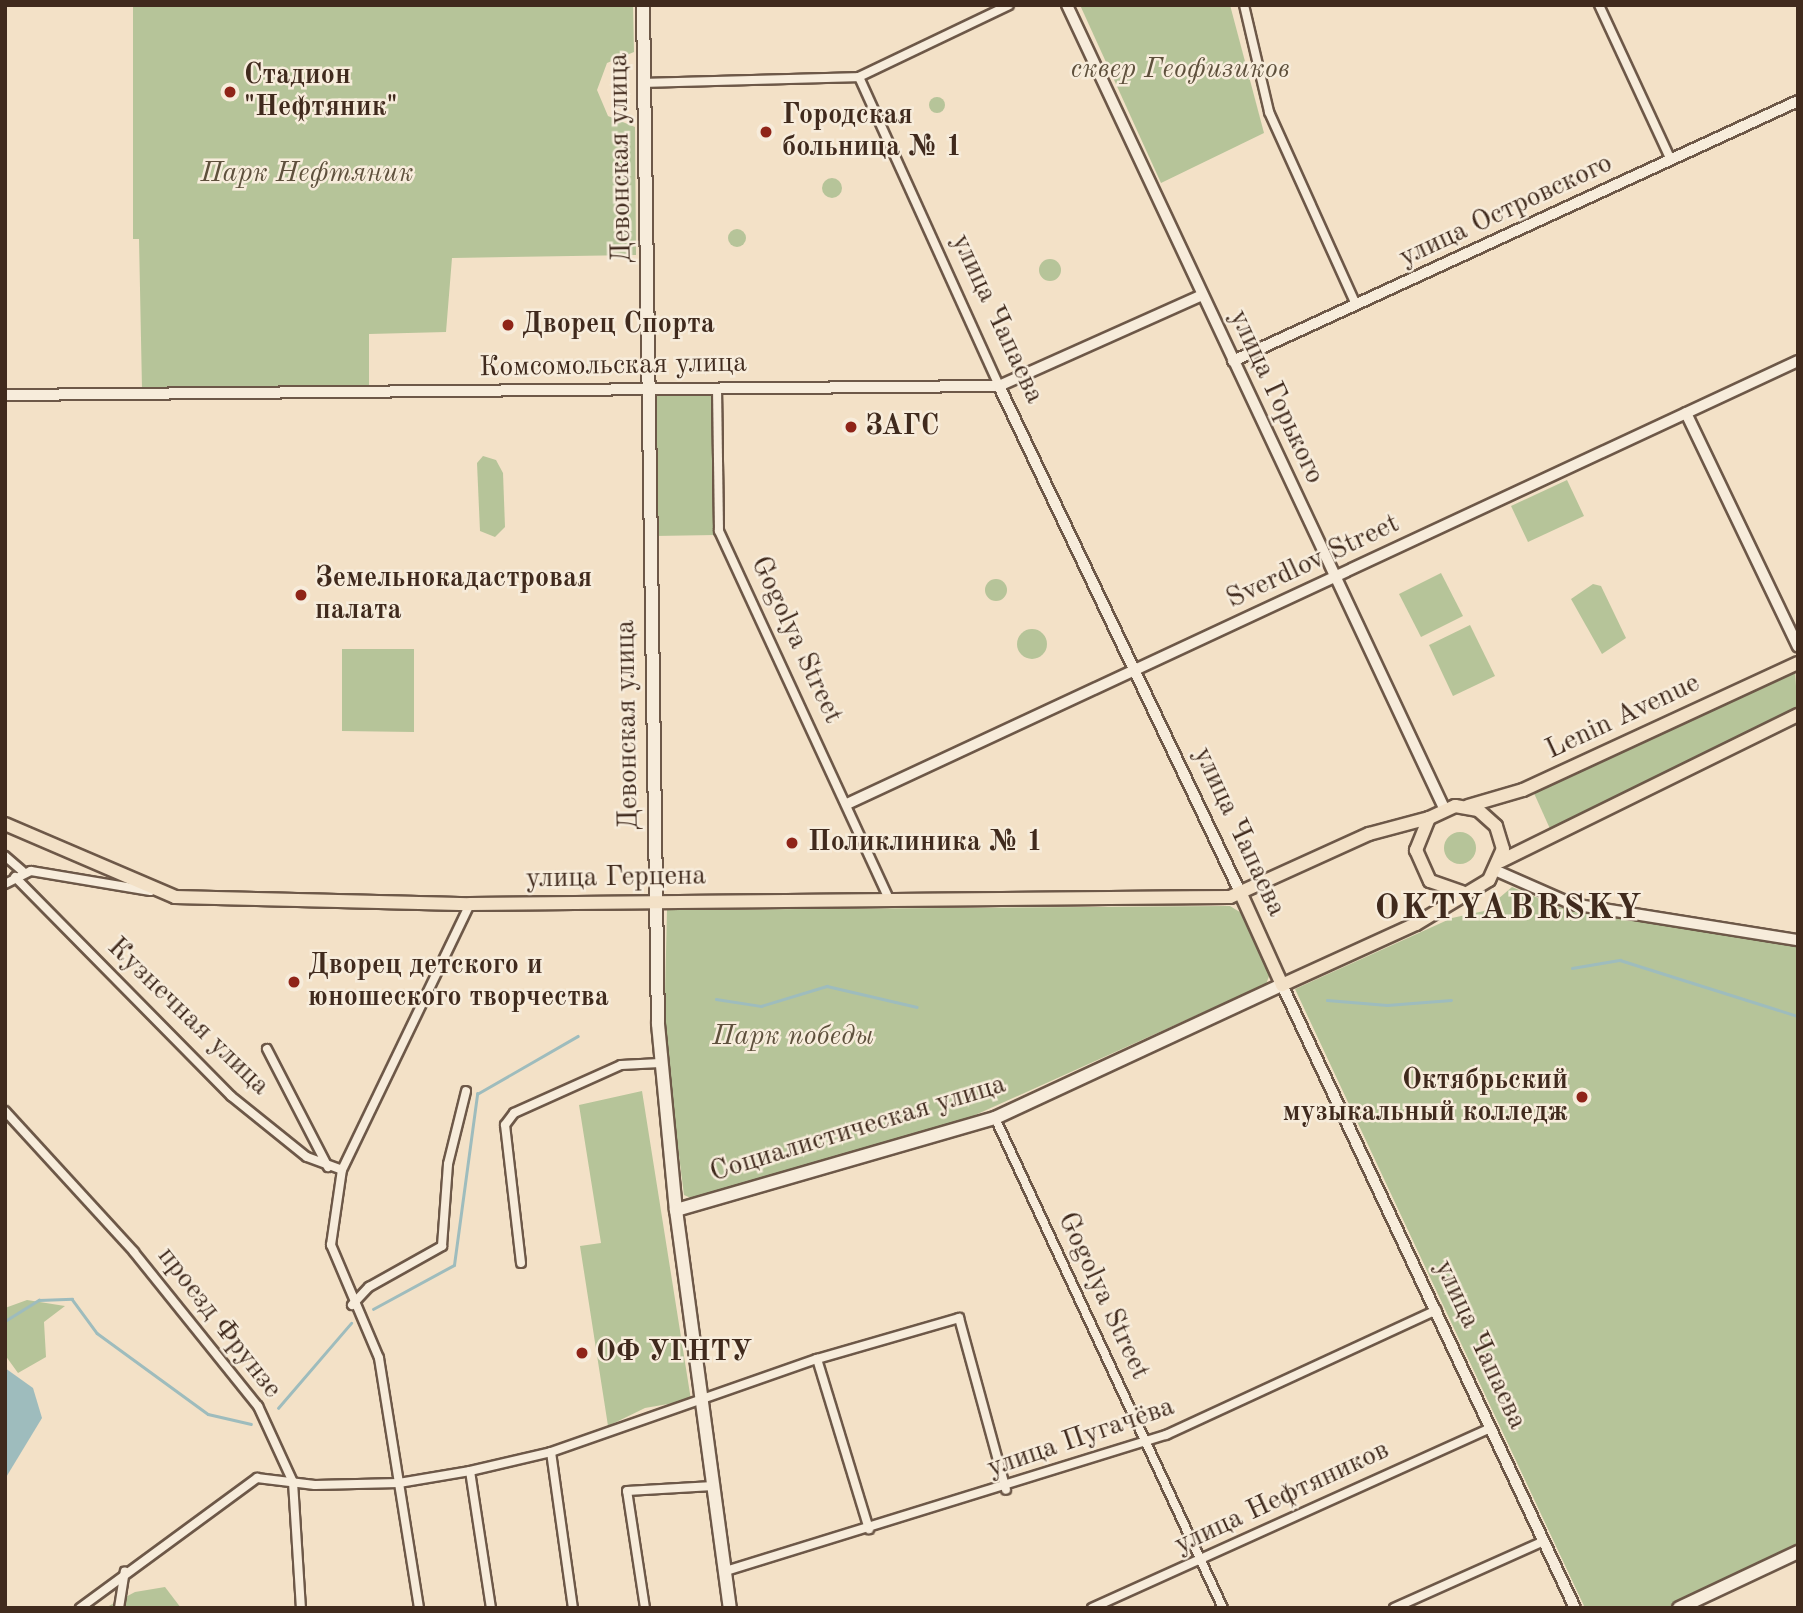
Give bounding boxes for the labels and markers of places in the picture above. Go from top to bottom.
place label: Стадион "Нефтяник" [244,59,397,125]
marker: Стадион "Нефтяник" [222,84,238,100]
place label: Городская больница № 1 [782,99,962,165]
marker: Городская больница № 1 [756,122,776,142]
place label: Дворец Спорта [522,308,715,342]
marker: Дворец Спорта [500,317,516,333]
place label: ЗАГС [865,410,939,444]
marker: ЗАГС [843,419,859,435]
place label: Земельнокадастровая палата [315,562,592,628]
marker: Земельнокадастровая палата [293,587,309,603]
place label: Поликлиника № 1 [808,826,1043,860]
marker: Поликлиника № 1 [782,833,802,853]
place label: Дворец детского и юношеского творчества [308,949,609,1015]
marker: Дворец детского и юношеского творчества [286,974,302,990]
place label: Октябрьский музыкальный колледж [1283,1064,1568,1130]
marker: Октябрьский музыкальный колледж [1574,1089,1590,1105]
place label: ОФ УГНТУ [596,1336,752,1370]
marker: ОФ УГНТУ [574,1345,590,1361]

